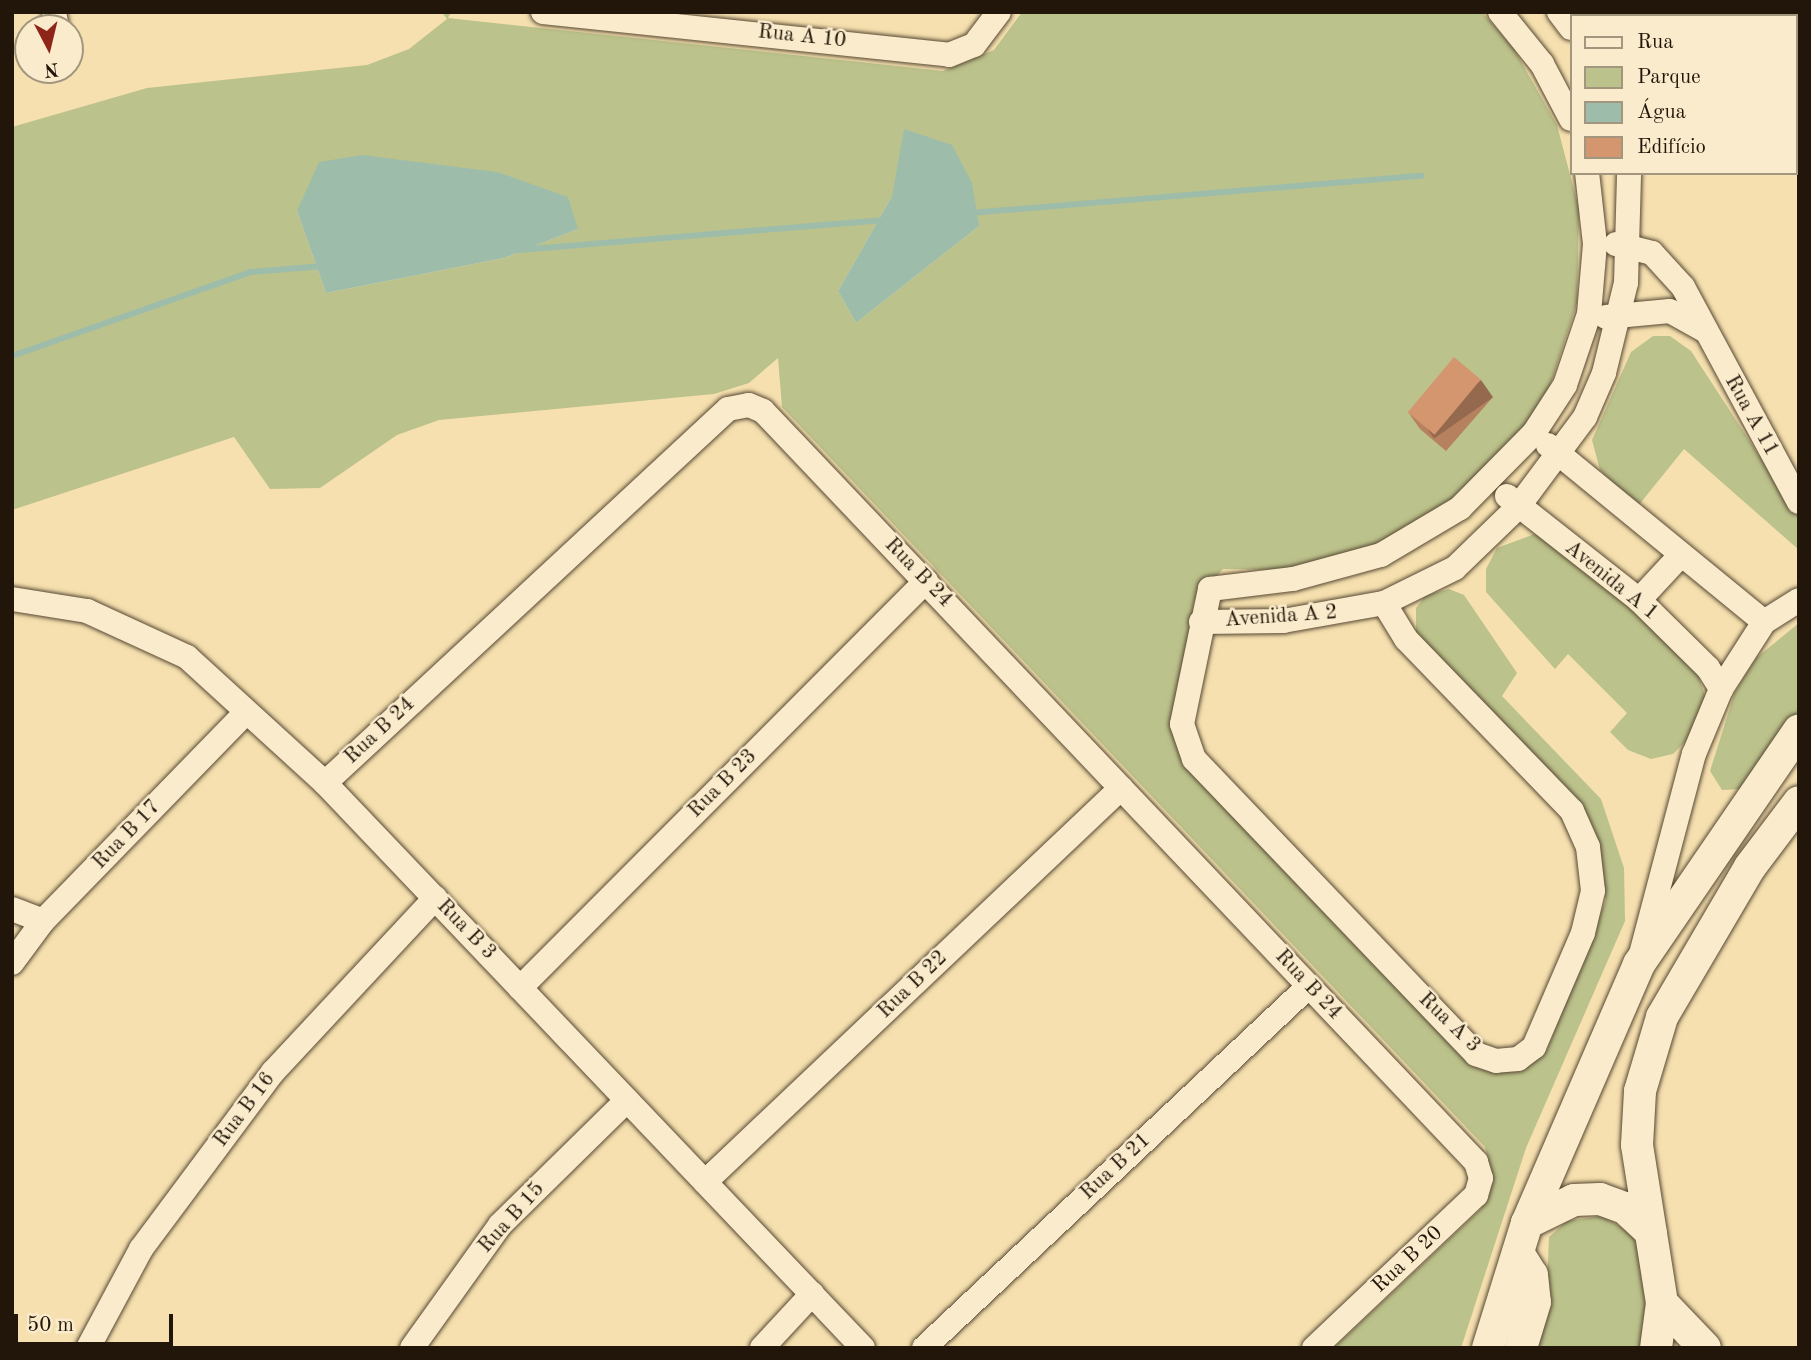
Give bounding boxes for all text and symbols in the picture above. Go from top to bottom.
north arrow [14,14,84,84]
legend [1570,14,1797,175]
street label: Rua A 10 [757,20,847,54]
text: Rua [1637,32,1674,53]
text: N [43,58,60,79]
text: Parque [1637,67,1701,88]
text: Água [1637,102,1686,123]
text: Edifício [1637,137,1706,158]
street label: Rua A 11 [1718,371,1784,461]
street label: Rua B 24 [879,533,957,613]
street label: Avenida A 1 [1559,536,1663,626]
street label: Avenida A 2 [1224,600,1338,634]
street label: Rua B 24 [340,692,420,770]
street label: Rua B 23 [683,744,763,824]
street label: Rua B 17 [88,795,166,875]
street label: Rua B 3 [431,894,501,966]
street label: Rua B 24 [1269,945,1347,1025]
street label: Rua B 22 [873,946,953,1024]
street label: Rua A 3 [1413,987,1485,1059]
street label: Rua B 16 [209,1068,281,1152]
street label: Rua B 21 [1076,1128,1156,1206]
street label: Rua B 15 [473,1177,551,1259]
street label: Rua B 20 [1368,1221,1448,1299]
scale bar [18,1300,177,1344]
text: 50 m [27,1315,74,1336]

